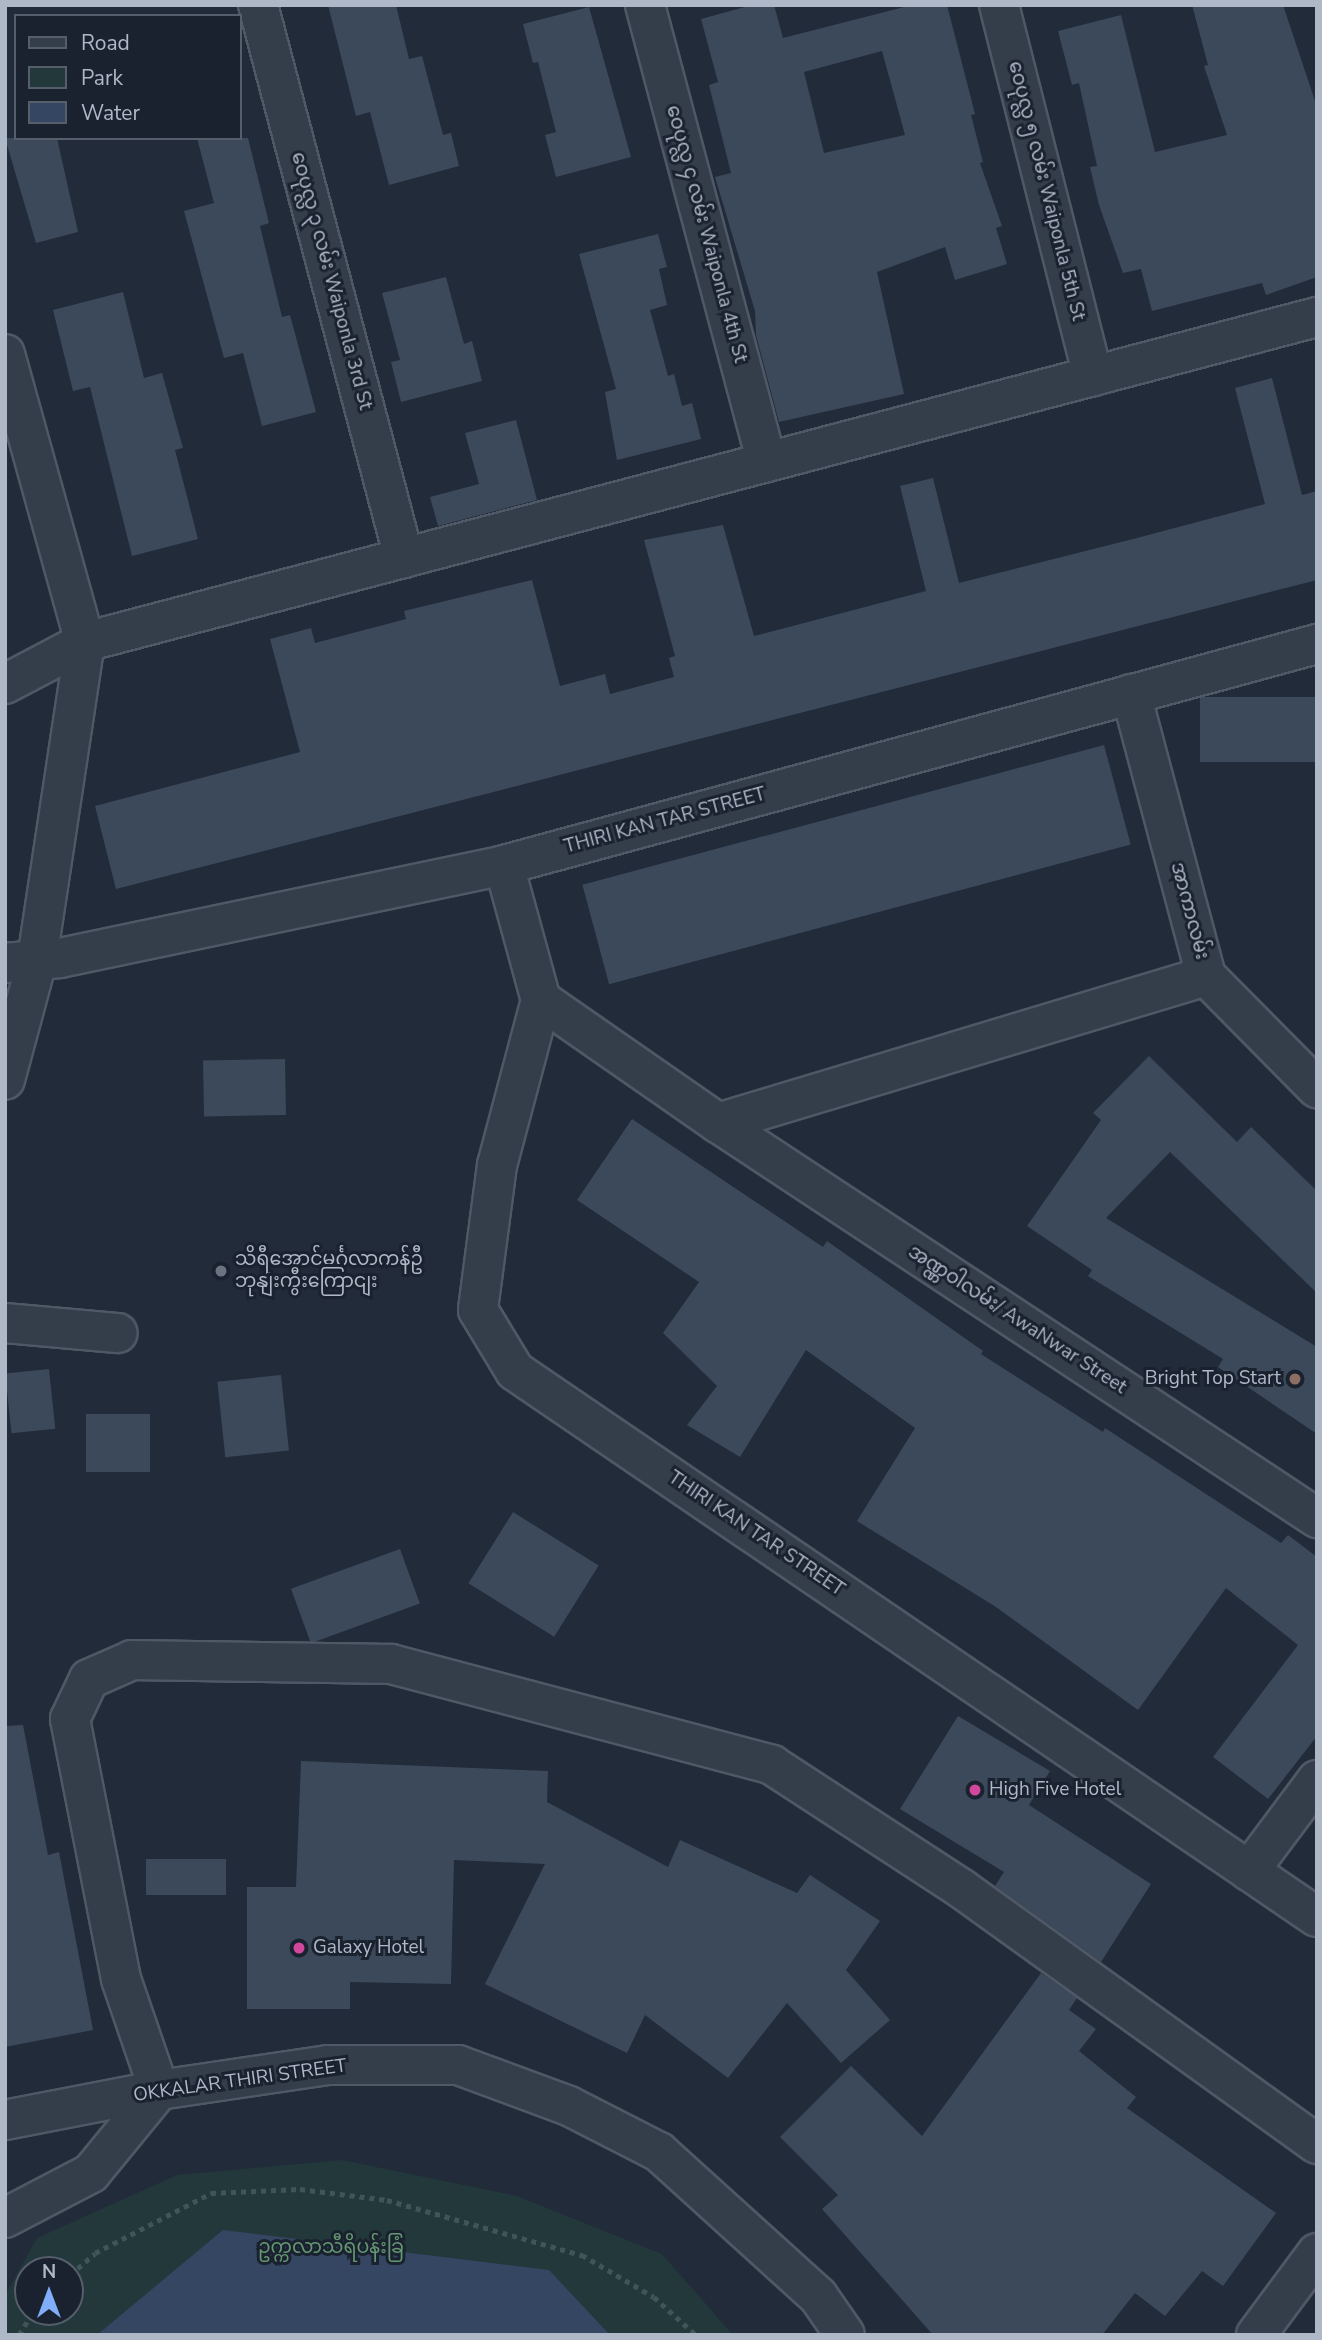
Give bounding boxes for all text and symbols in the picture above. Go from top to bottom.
legend [14,14,242,140]
text: Road [81,29,130,57]
street label: ဝေပုလ္လ ၅ လမ်း Waiponla 5th St [1003,59,1089,323]
text: Park [81,64,123,92]
text: Water [81,99,140,127]
street label: ဝေပုလ္လ ၄ လမ်း Waiponla 4th St [661,103,751,365]
street label: ဝေပုလ္လ ၃ လမ်း Waiponla 3rd St [286,150,376,412]
street label: THIRI KAN TAR STREET [562,783,768,859]
street label: အာကာလမ်း [1165,860,1213,962]
street label: အဏ္ဏဝါလမ်း/ AwaNwar Street [904,1241,1130,1399]
place label: သိရီအောင်မင်္ဂလာကန်ဦ ဘုနျးကွီးကြောငျး [235,1249,423,1293]
marker: သိရီအောင်မင်္ဂလာကန်ဦ ဘုနျးကွီးကြောငျး [213,1263,229,1279]
place label: Bright Top Start [1145,1368,1281,1390]
marker: Bright Top Start [1287,1371,1303,1387]
street label: THIRI KAN TAR STREET [664,1466,848,1602]
place label: High Five Hotel [989,1779,1121,1801]
marker: High Five Hotel [967,1782,983,1798]
place label: Galaxy Hotel [313,1937,424,1959]
marker: Galaxy Hotel [291,1940,307,1956]
street label: OKKALAR THIRI STREET [132,2055,348,2107]
park label: ဥက္ကလာသီရိပန်းခြံ [258,2237,404,2259]
north arrow [14,2256,84,2326]
text: N [42,2259,56,2285]

